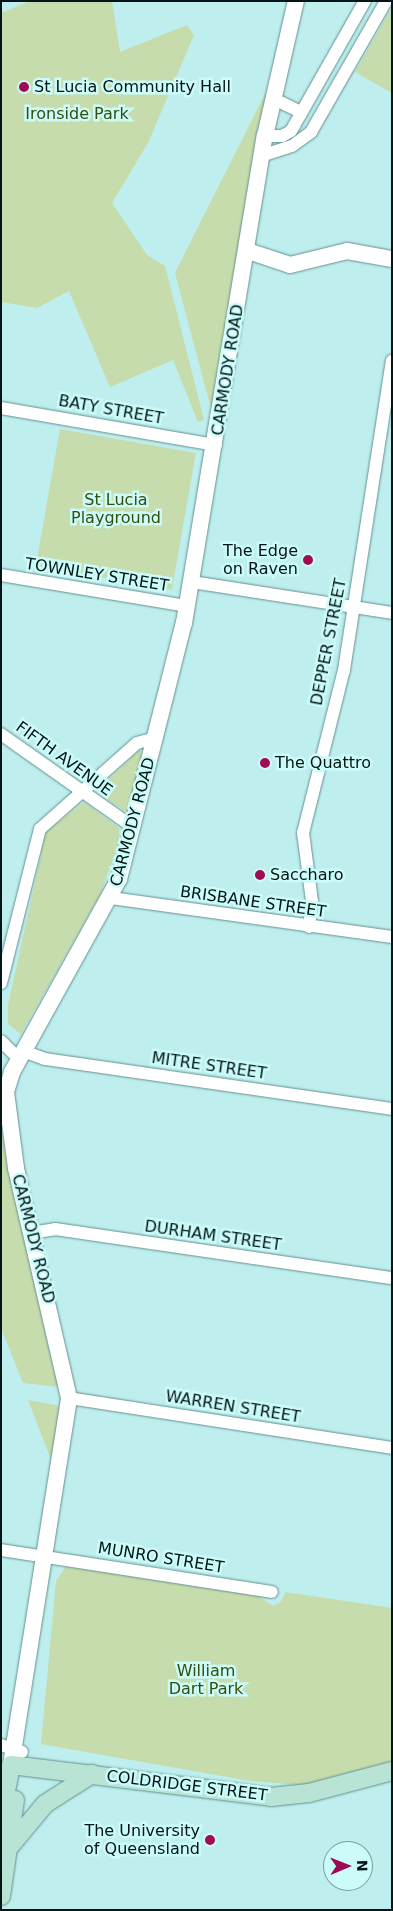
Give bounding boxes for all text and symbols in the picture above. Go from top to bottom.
place label: St Lucia Community Hall [34,77,231,97]
marker: St Lucia Community Hall [18,81,30,93]
park label: Ironside Park [25,104,129,124]
street label: CARMODY ROAD [208,303,248,437]
street label: BATY STREET [57,391,165,429]
park label: St Lucia Playground [71,490,161,528]
place label: The Edge on Raven [223,541,298,579]
street label: TOWNLEY STREET [24,554,170,596]
marker: The Edge on Raven [302,554,314,566]
street label: DEPPER STREET [307,577,351,707]
street label: FIFTH AVENUE [12,718,116,800]
place label: The Quattro [275,753,371,773]
street label: CARMODY ROAD [107,755,159,889]
marker: The Quattro [259,757,271,769]
place label: Saccharo [270,865,344,885]
marker: Saccharo [254,869,266,881]
street label: BRISBANE STREET [179,882,327,922]
street label: MITRE STREET [150,1048,268,1084]
street label: CARMODY ROAD [8,1172,58,1306]
street label: DURHAM STREET [143,1217,283,1255]
street label: WARREN STREET [164,1387,302,1427]
street label: MUNRO STREET [97,1539,225,1577]
park label: William Dart Park [169,1661,243,1699]
street label: COLDRIDGE STREET [106,1767,268,1805]
place label: The University of Queensland [84,1821,200,1859]
marker: The University of Queensland [204,1834,216,1846]
north arrow [323,1841,373,1891]
text: N [354,1860,370,1872]

